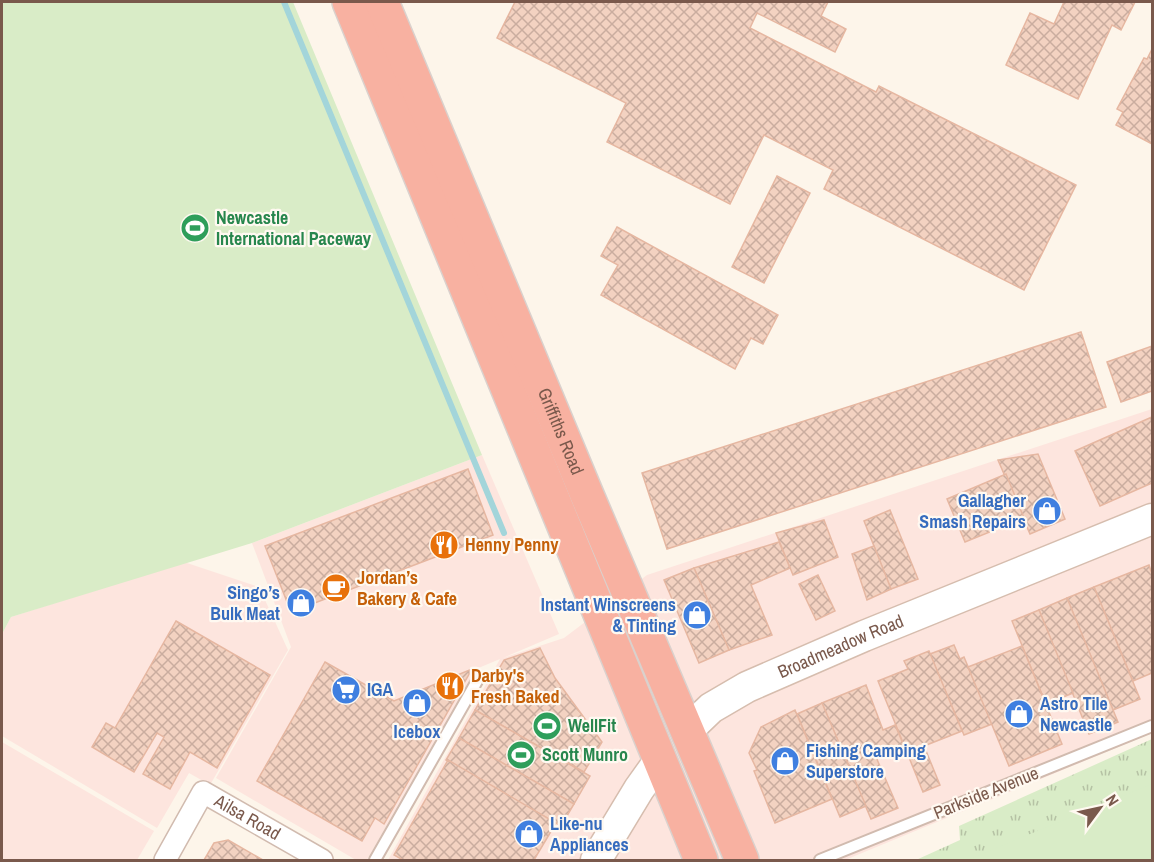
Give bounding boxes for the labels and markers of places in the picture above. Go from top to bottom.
place label: Newcastle International Paceway [216,205,372,251]
sports icon: Newcastle International Paceway [179,212,211,244]
place label: Gallagher Smash Repairs [919,488,1026,534]
shop icon: Gallagher Smash Repairs [1031,495,1063,527]
restaurant icon: Henny Penny [428,529,460,561]
place label: Henny Penny [465,532,559,557]
place label: Jordan’s Bakery & Cafe [357,565,457,611]
cafe icon: Jordan’s Bakery & Cafe [320,572,352,604]
place label: Singo’s Bulk Meat [210,580,280,626]
shop icon: Singo’s Bulk Meat [285,587,317,619]
place label: Instant Winscreens & Tinting [541,592,676,638]
shop icon: Instant Winscreens & Tinting [681,599,713,631]
place label: Darby's Fresh Baked [471,663,560,709]
restaurant icon: Darby's Fresh Baked [434,670,466,702]
supermarket icon: IGA [330,674,362,706]
place label: IGA [367,677,394,702]
shop icon: Icebox [401,687,433,719]
place label: Astro Tile Newcastle [1040,691,1112,737]
shop icon: Astro Tile Newcastle [1003,698,1035,730]
sports icon: WellFit [531,710,563,742]
place label: WellFit [568,713,616,738]
place label: Icebox [394,719,441,744]
place label: Fishing Camping Superstore [806,738,926,784]
sports icon: Scott Munro [505,739,537,771]
place label: Scott Munro [542,742,628,767]
shop icon: Fishing Camping Superstore [769,745,801,777]
place label: Like-nu Appliances [550,811,629,857]
shop icon: Like-nu Appliances [513,818,545,850]

